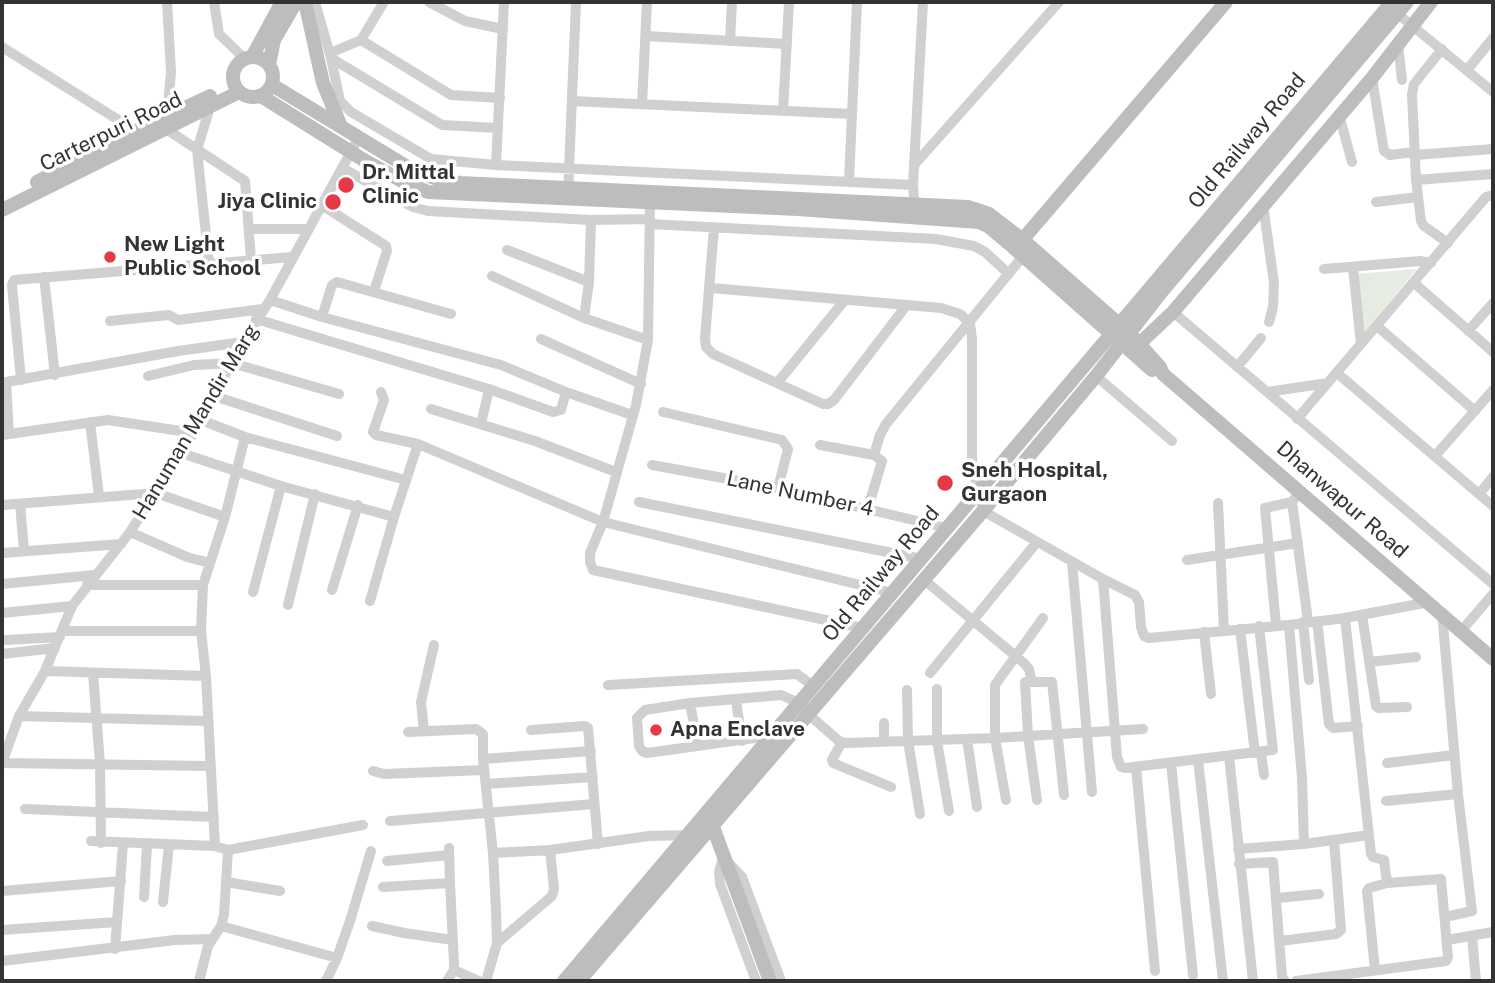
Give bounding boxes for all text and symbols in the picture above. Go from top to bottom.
street label: Old Railway Road [1183,68,1311,214]
street label: Carterpuri Road [36,87,186,177]
place label: Dr. Mittal Clinic [362,160,455,210]
marker: Dr. Mittal Clinic [336,175,356,195]
place label: Jiya Clinic [218,189,317,215]
marker: Jiya Clinic [323,192,343,212]
place label: New Light Public School [124,232,261,282]
marker: New Light Public School [102,249,118,265]
street label: Hanuman Mandir Marg [128,320,264,524]
street label: Dhanwapur Road [1271,436,1413,564]
place label: Sneh Hospital, Gurgaon [961,458,1108,508]
street label: Lane Number 4 [724,466,876,522]
marker: Sneh Hospital, Gurgaon [935,473,955,493]
street label: Old Railway Road [817,501,945,647]
place label: Apna Enclave [670,717,805,743]
marker: Apna Enclave [648,722,664,738]

